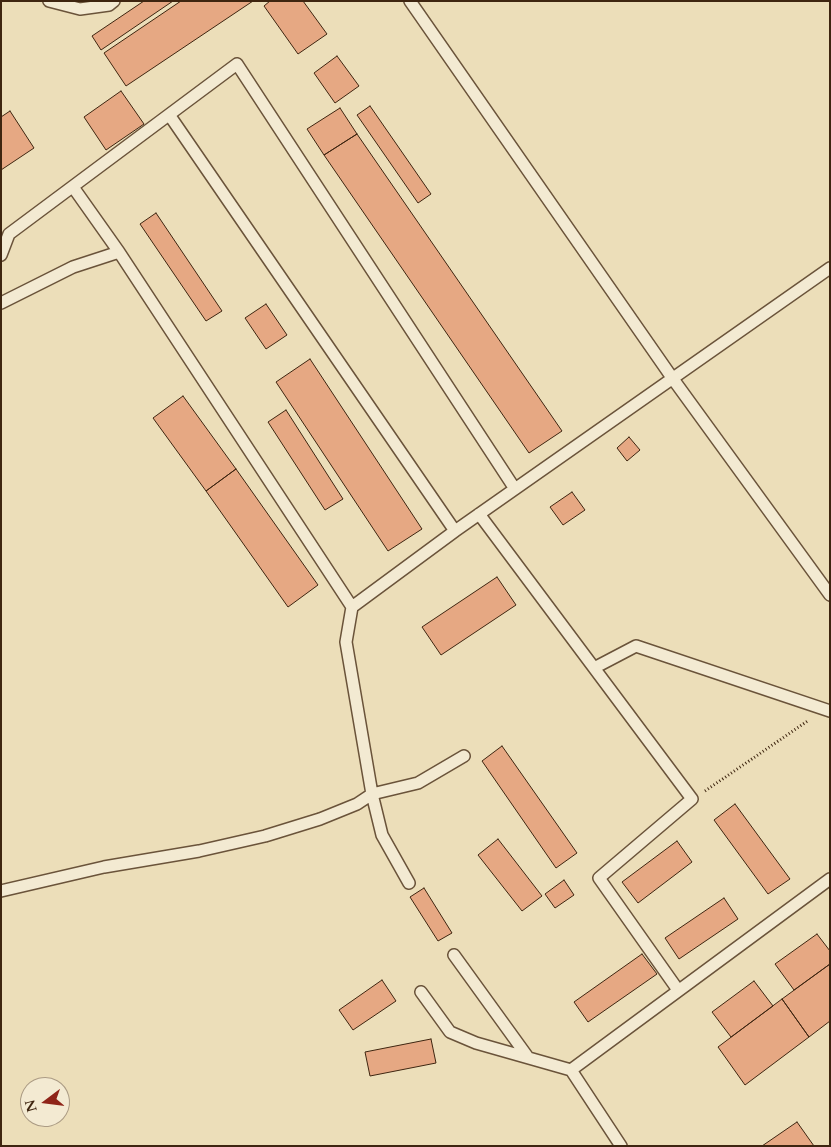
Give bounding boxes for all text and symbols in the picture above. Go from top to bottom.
north arrow [20,1077,70,1127]
text: N [20,1097,42,1114]

